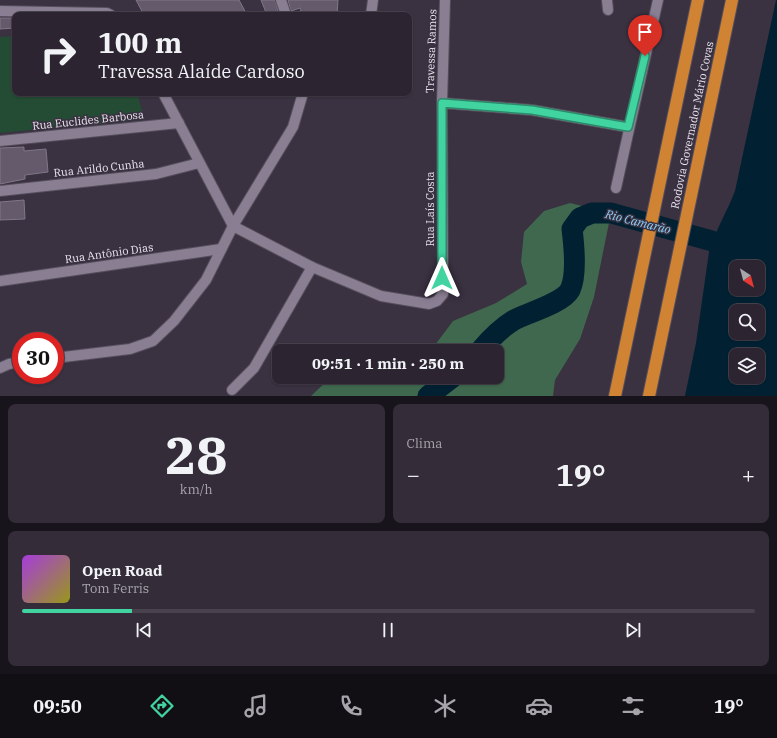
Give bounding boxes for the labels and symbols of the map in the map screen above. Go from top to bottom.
street label: Travessa Ramos [423,9,439,93]
pin [628,15,662,56]
street label: Rodovia Governador Mário Covas [667,40,717,210]
street label: Rua Euclides Barbosa [32,107,144,133]
street label: Rua Arildo Cunha [53,156,145,180]
street label: Rua Laís Costa [423,171,437,247]
water label: Rio Camarão [603,206,673,237]
street label: Rua Antônio Dias [64,240,154,266]
position arrow [421,257,463,299]
north arrow [729,260,765,296]
speed limit sign: 30 [12,332,64,384]

